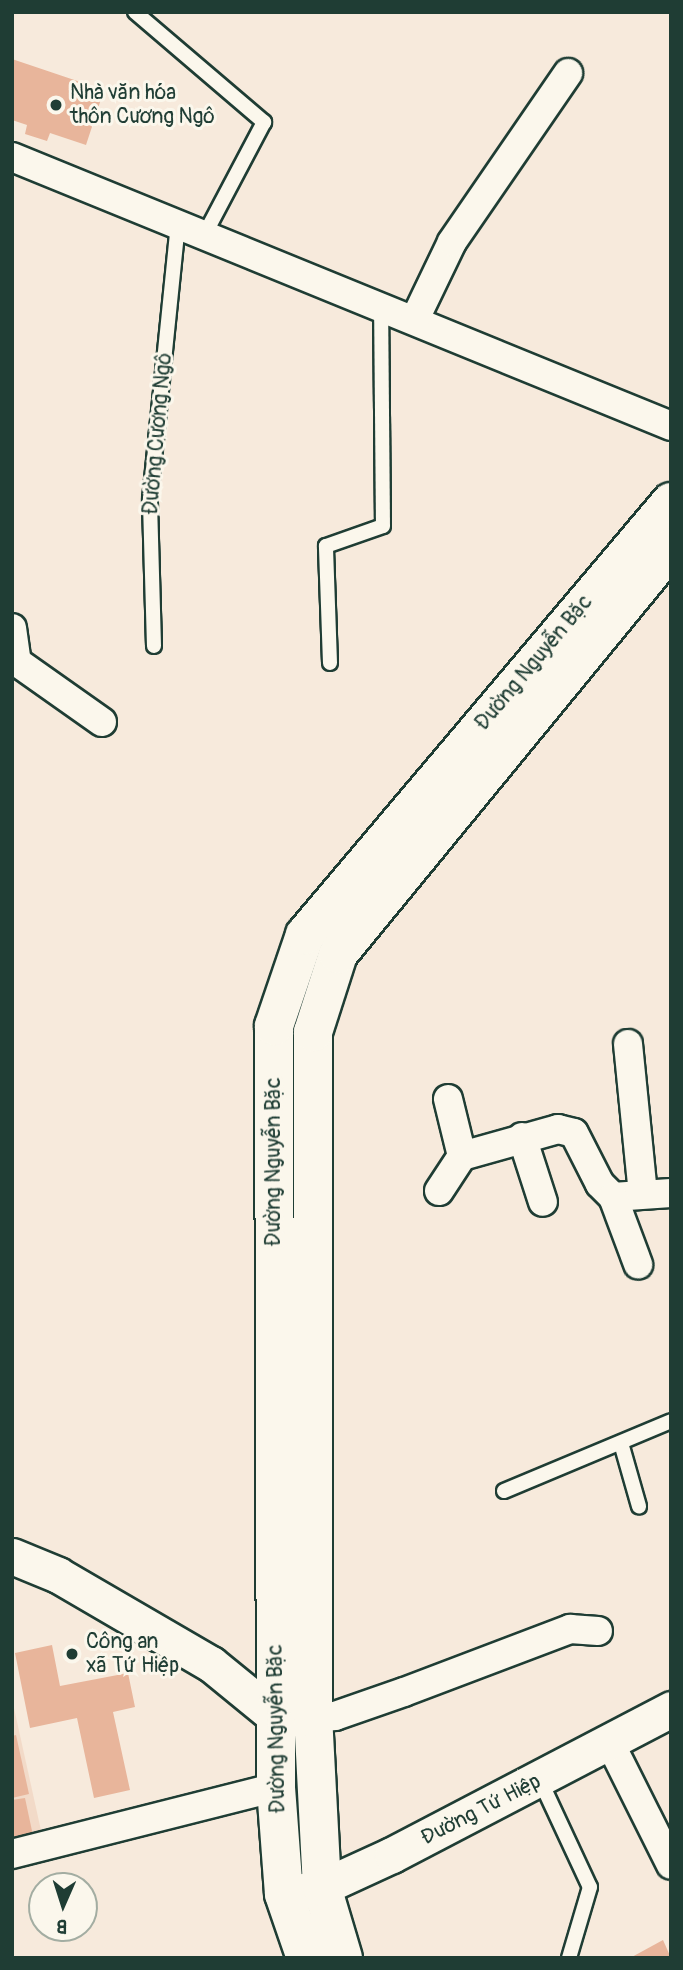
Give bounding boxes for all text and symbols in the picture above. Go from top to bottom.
place label: Nhà văn hóa thôn Cương Ngô [70,80,215,130]
marker: Nhà văn hóa thôn Cương Ngô [48,97,64,113]
street label: Đường Cương Ngô [138,352,178,516]
street label: Đường Nguyễn Bặc [470,590,598,736]
street label: Đường Nguyễn Bặc [261,1077,287,1247]
place label: Công an xã Tứ Hiệp [86,1629,179,1679]
street label: Đường Nguyễn Bặc [263,1644,291,1814]
marker: Công an xã Tứ Hiệp [64,1646,80,1662]
street label: Đường Tứ Hiệp [417,1769,545,1851]
north arrow [28,1872,98,1942]
text: B [56,1914,68,1938]

